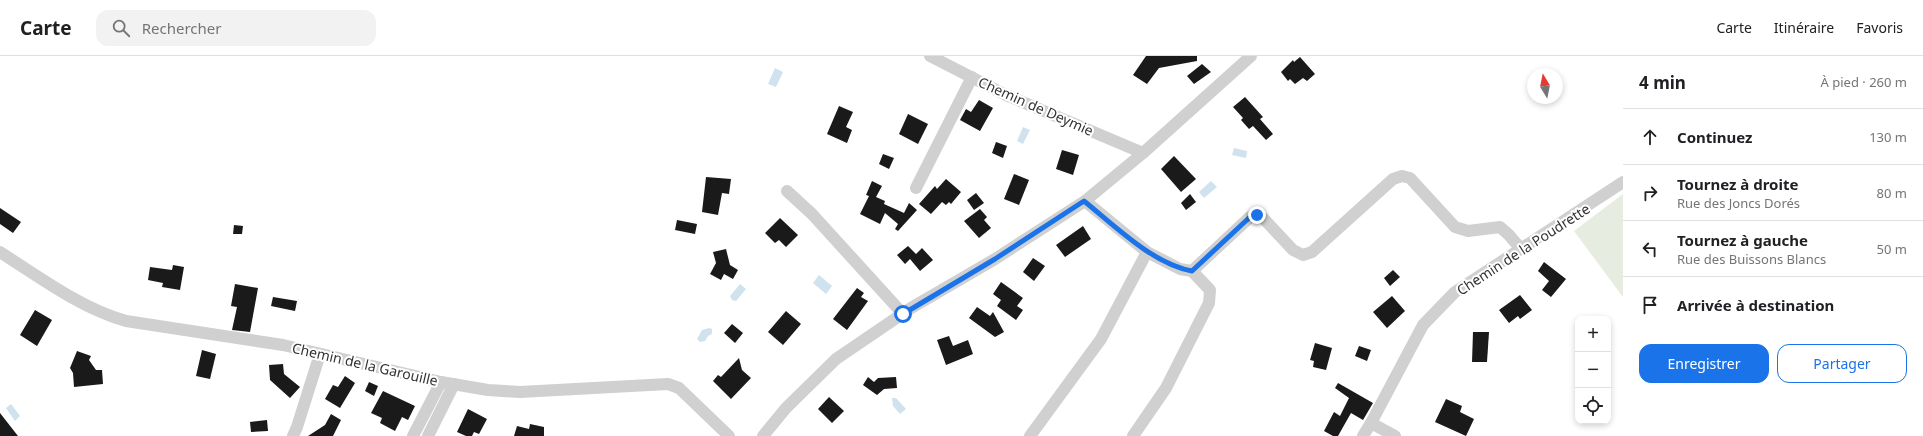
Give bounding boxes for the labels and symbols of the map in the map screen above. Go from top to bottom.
north arrow [1527,68,1563,104]
street label: Chemin de Deymie [975,72,1097,140]
street label: Chemin de la Poudrette [1453,199,1593,299]
route end [1248,206,1266,224]
route start [894,305,912,323]
street label: Chemin de la Garouille [290,338,440,390]

